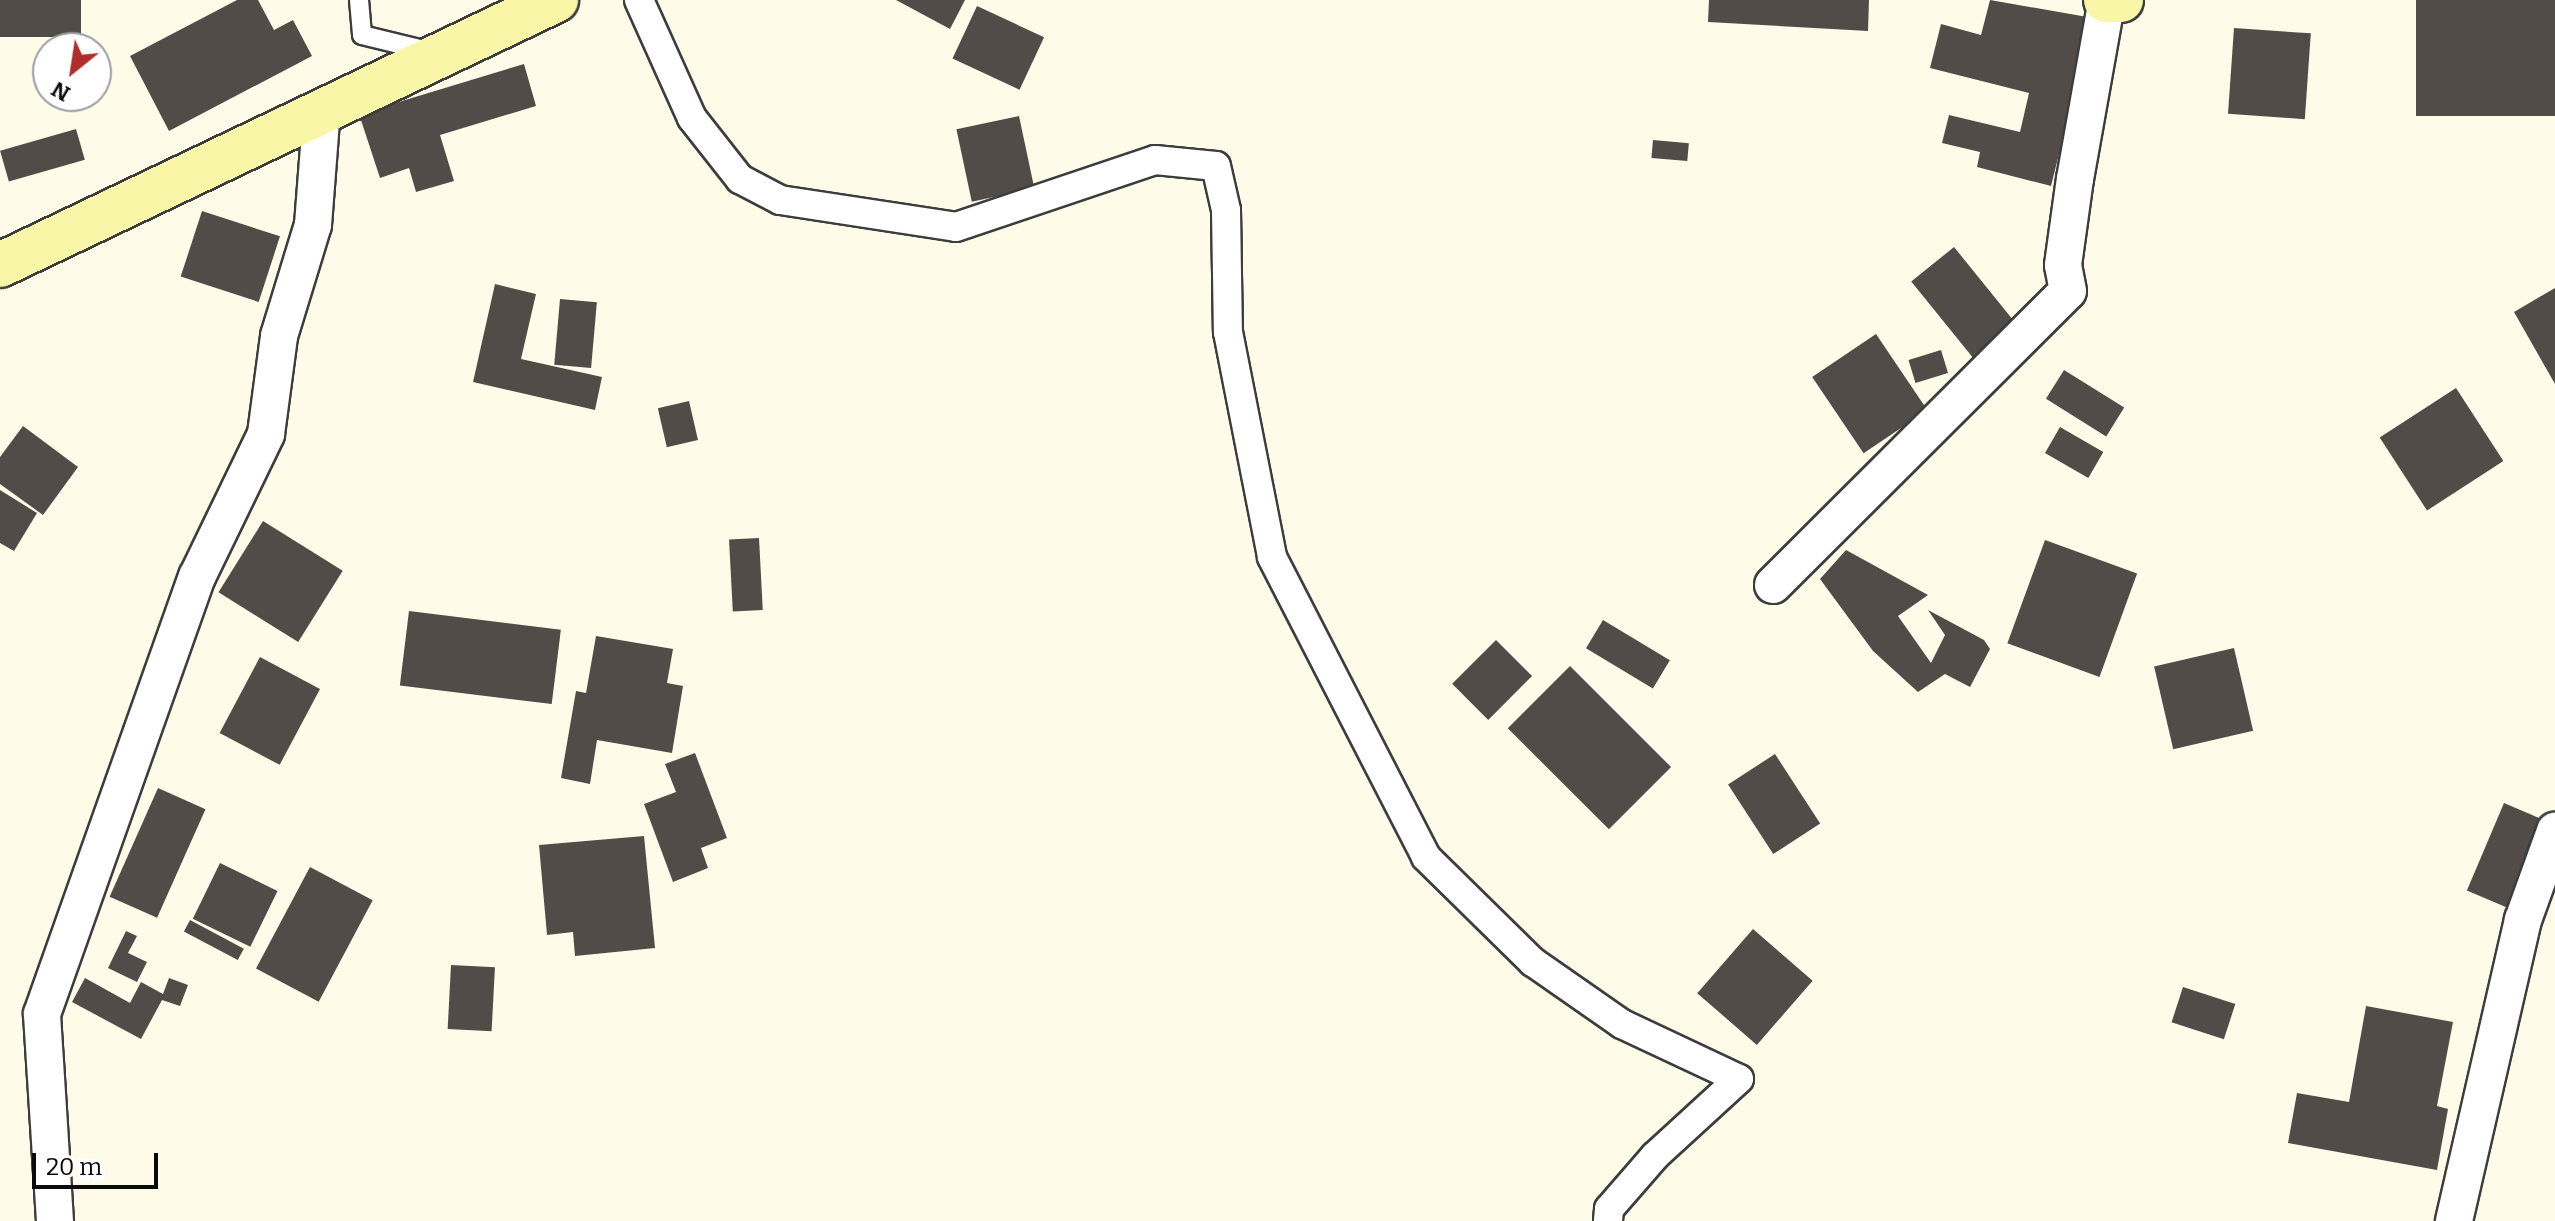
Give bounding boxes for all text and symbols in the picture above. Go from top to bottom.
north arrow [32,32,112,112]
text: N [47,76,75,107]
scale bar [36,1137,162,1187]
text: 20 m [46,1153,102,1181]

